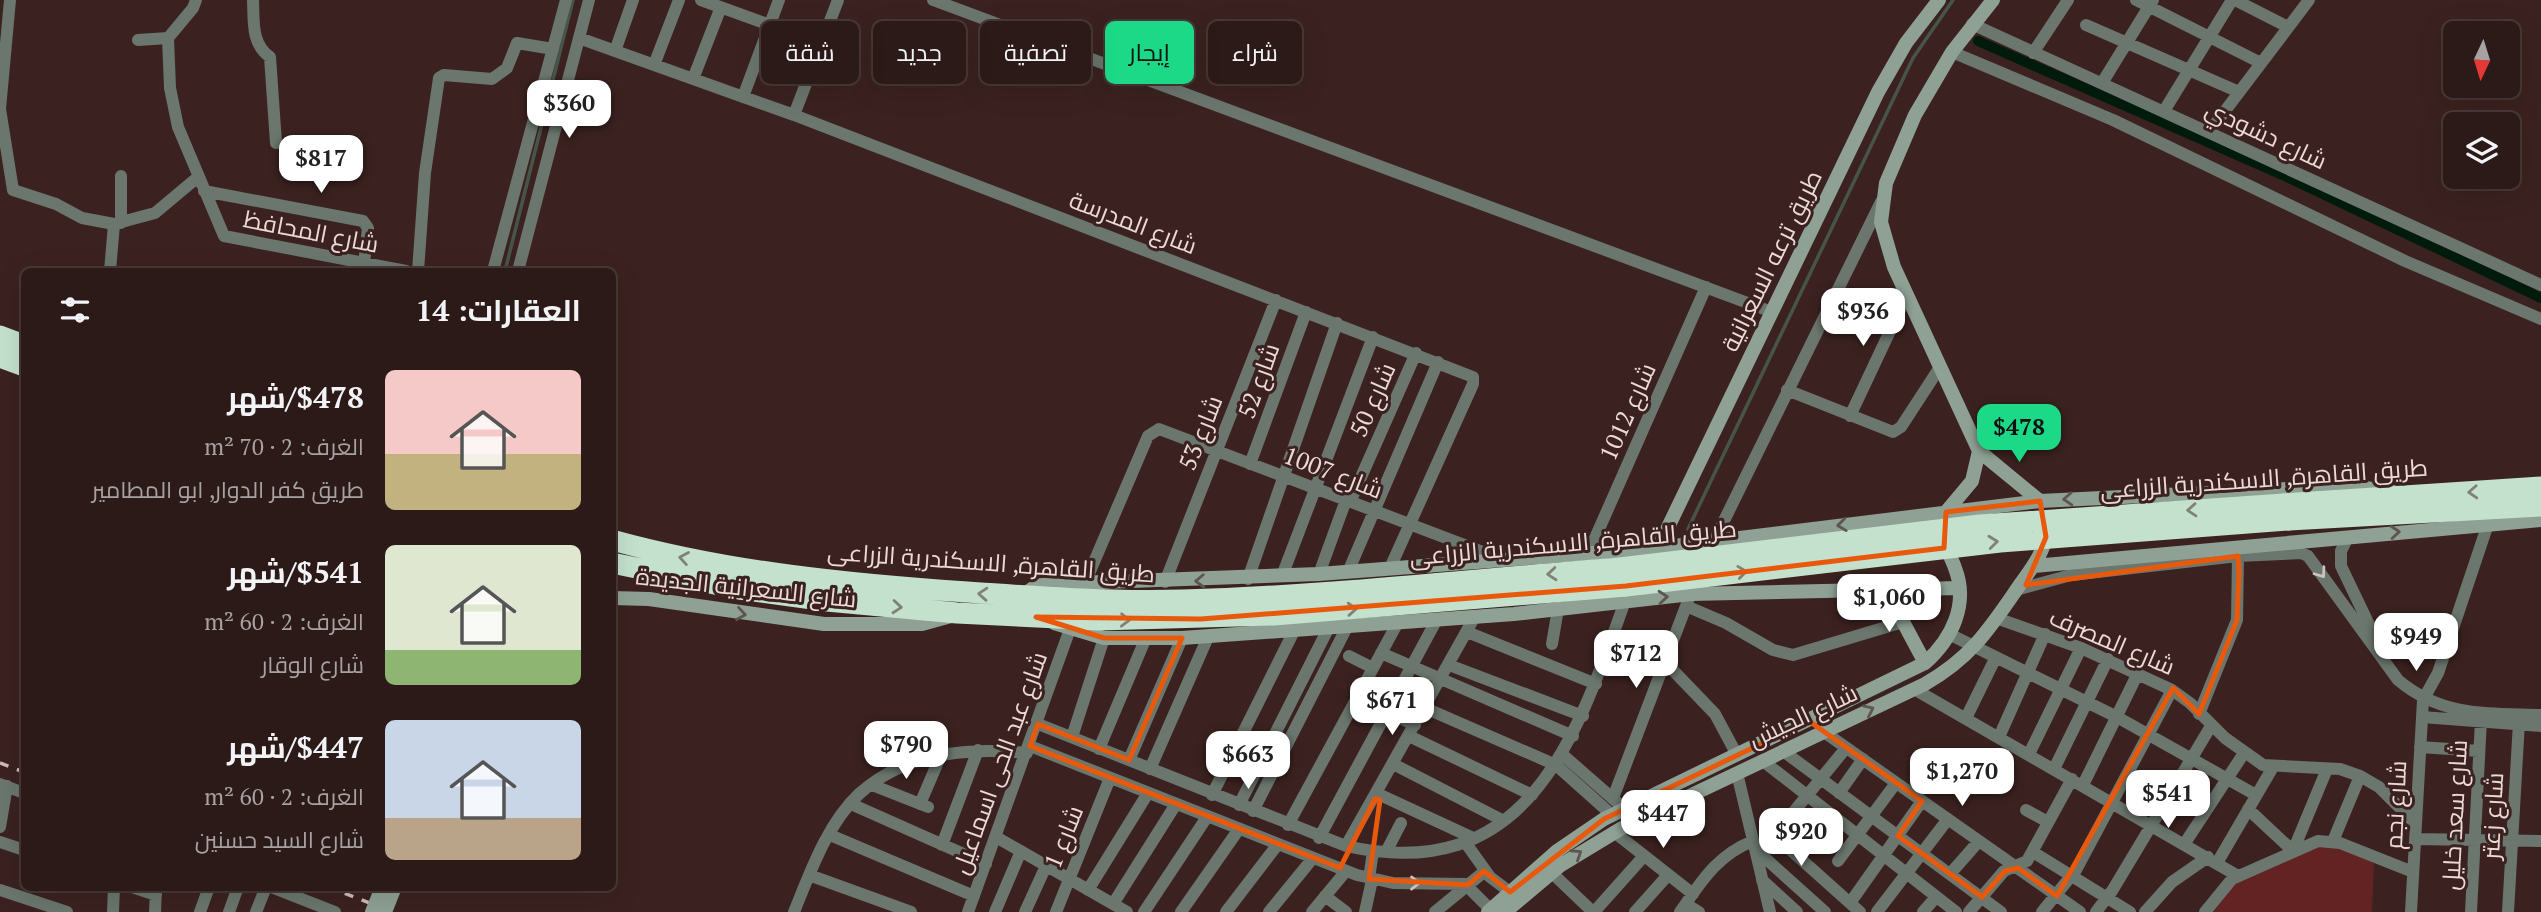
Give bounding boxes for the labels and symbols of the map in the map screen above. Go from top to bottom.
north arrow [2443,21,2520,98]
pin: $360 [528,80,610,140]
street label: شارع دشودي [2199,92,2332,179]
pin: $817 [280,136,362,195]
street label: طريق ترعه السعرانية [1713,164,1829,357]
street label: شارع المدرسة [1065,183,1202,262]
street label: شارع المحافظ [241,202,381,261]
pin: $936 [1822,288,1904,348]
street label: شارع 52 [1230,339,1287,423]
street label: شارع 50 [1342,357,1403,442]
street label: شارع 1012 [1591,358,1664,466]
street label: شارع 53 [1171,391,1230,475]
pin: $478 [1978,405,2060,464]
street label: شارع 1007 [1279,439,1387,506]
street label: طريق القاهرة, الاسكندرية الزراعى [2099,451,2429,505]
one-way arrow [2467,485,2478,500]
one-way arrow [2062,492,2073,507]
one-way arrow [2186,502,2197,517]
street label: طريق القاهرة, الاسكندرية الزراعى [1408,512,1738,572]
one-way arrow [1836,517,1848,532]
one-way arrow [2390,525,2401,540]
street label: طريق القاهرة, الاسكندرية الزراعى [826,535,1156,589]
one-way arrow [1987,535,1999,550]
one-way arrow [678,551,690,566]
street label: شارع السعرانية الجديدة [634,560,858,616]
one-way arrow [1737,564,1748,579]
one-way arrow [1547,566,1558,581]
one-way arrow [2313,566,2326,578]
one-way arrow [1195,573,1206,588]
pin: $1,060 [1832,574,1946,634]
one-way arrow [977,586,988,601]
one-way arrow [1658,590,1669,605]
one-way arrow [892,599,903,614]
street label: شارع المصرف [2044,600,2180,683]
one-way arrow [1346,602,1357,617]
one-way arrow [735,606,747,621]
one-way arrow [1120,612,1130,628]
pin: $949 [2375,614,2457,673]
pin: $712 [1595,630,1677,690]
street label: شارع عبد الحى اسماعيل [944,647,1055,879]
street label: شارع الجيش [1743,676,1863,755]
pin: $671 [1351,678,1433,737]
one-way arrow [1862,705,1874,719]
pin: $790 [865,722,947,781]
pin: $663 [1207,732,1289,791]
street label: شارع سعد خليل [2434,739,2475,891]
pin: $1,270 [1905,748,2019,808]
street label: شارع نجم [2377,760,2414,850]
pin: $541 [2127,770,2209,830]
street label: شارع زعتر [2474,772,2511,862]
pin: $447 [1622,790,1704,850]
street label: شارع 1 [1036,800,1091,873]
pin: $920 [1760,808,1842,868]
one-way arrow [1569,850,1582,863]
one-way arrow [1411,875,1421,891]

